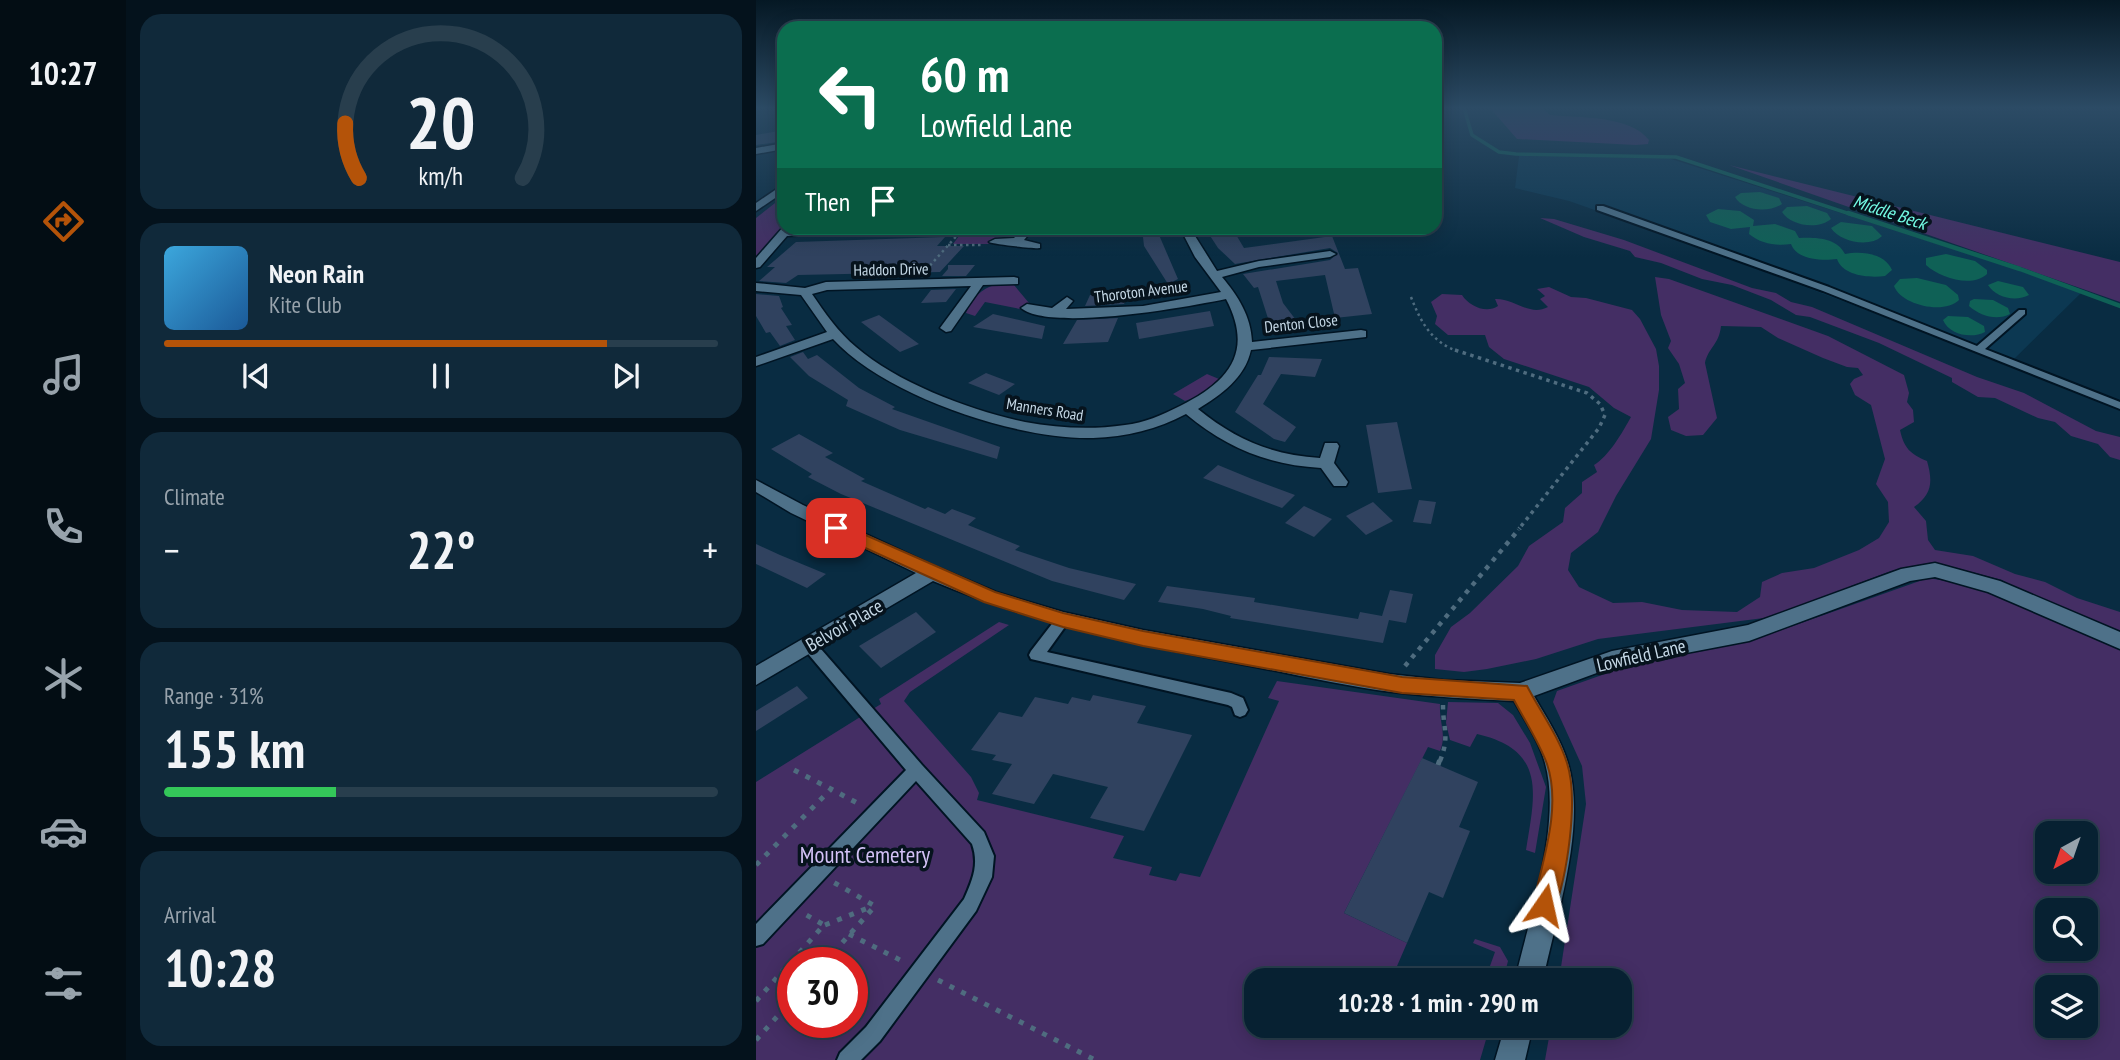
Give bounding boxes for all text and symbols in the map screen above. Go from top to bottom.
text: 60 m [920,42,1009,106]
icon: left [805,49,896,140]
text: 10:27 [28,52,98,94]
text: 20 [406,74,476,168]
text: Lowfield Lane [920,104,1072,146]
text: km/h [419,159,463,191]
icon: arrive [864,182,902,220]
text: Then [805,185,850,218]
water label: Middle Beck [1851,189,1931,235]
icon: directions [39,197,88,246]
text: Neon Rain [269,257,364,290]
street label: Haddon Drive [853,258,929,280]
street label: Thoroton Avenue [1093,275,1189,307]
text: Kite Club [269,290,342,319]
street label: Denton Close [1263,309,1339,337]
icon: music [39,350,88,399]
icon: previous [237,357,275,395]
icon: pause [422,357,460,395]
icon: next [607,357,645,395]
street label: Manners Road [1005,393,1085,425]
text: Climate [164,482,225,511]
pin [806,498,866,558]
icon: phone [39,502,88,551]
icon: arrive [817,509,855,547]
text: 22° [407,516,475,583]
text: − [164,525,180,574]
text: + [702,525,718,574]
street label: Belvoir Place [801,593,887,657]
street label: Lowfield Lane [1594,633,1688,677]
icon: climate [39,654,88,703]
text: Range · 31% [164,681,264,710]
text: 155 km [164,715,305,782]
icon: car [39,807,88,856]
north arrow [2035,821,2098,884]
map controls [2035,821,2098,1038]
park label: Mount Cemetery [800,840,931,869]
position arrow [1507,868,1581,942]
button: search [2035,898,2098,961]
text: Arrival [164,900,216,929]
text: 10:28 [164,934,276,1001]
speed limit sign: 30 [777,947,868,1038]
icon: filters [39,959,88,1008]
button: layers [2035,975,2098,1038]
text: 10:28 · 1 min · 290 m [1338,986,1538,1019]

